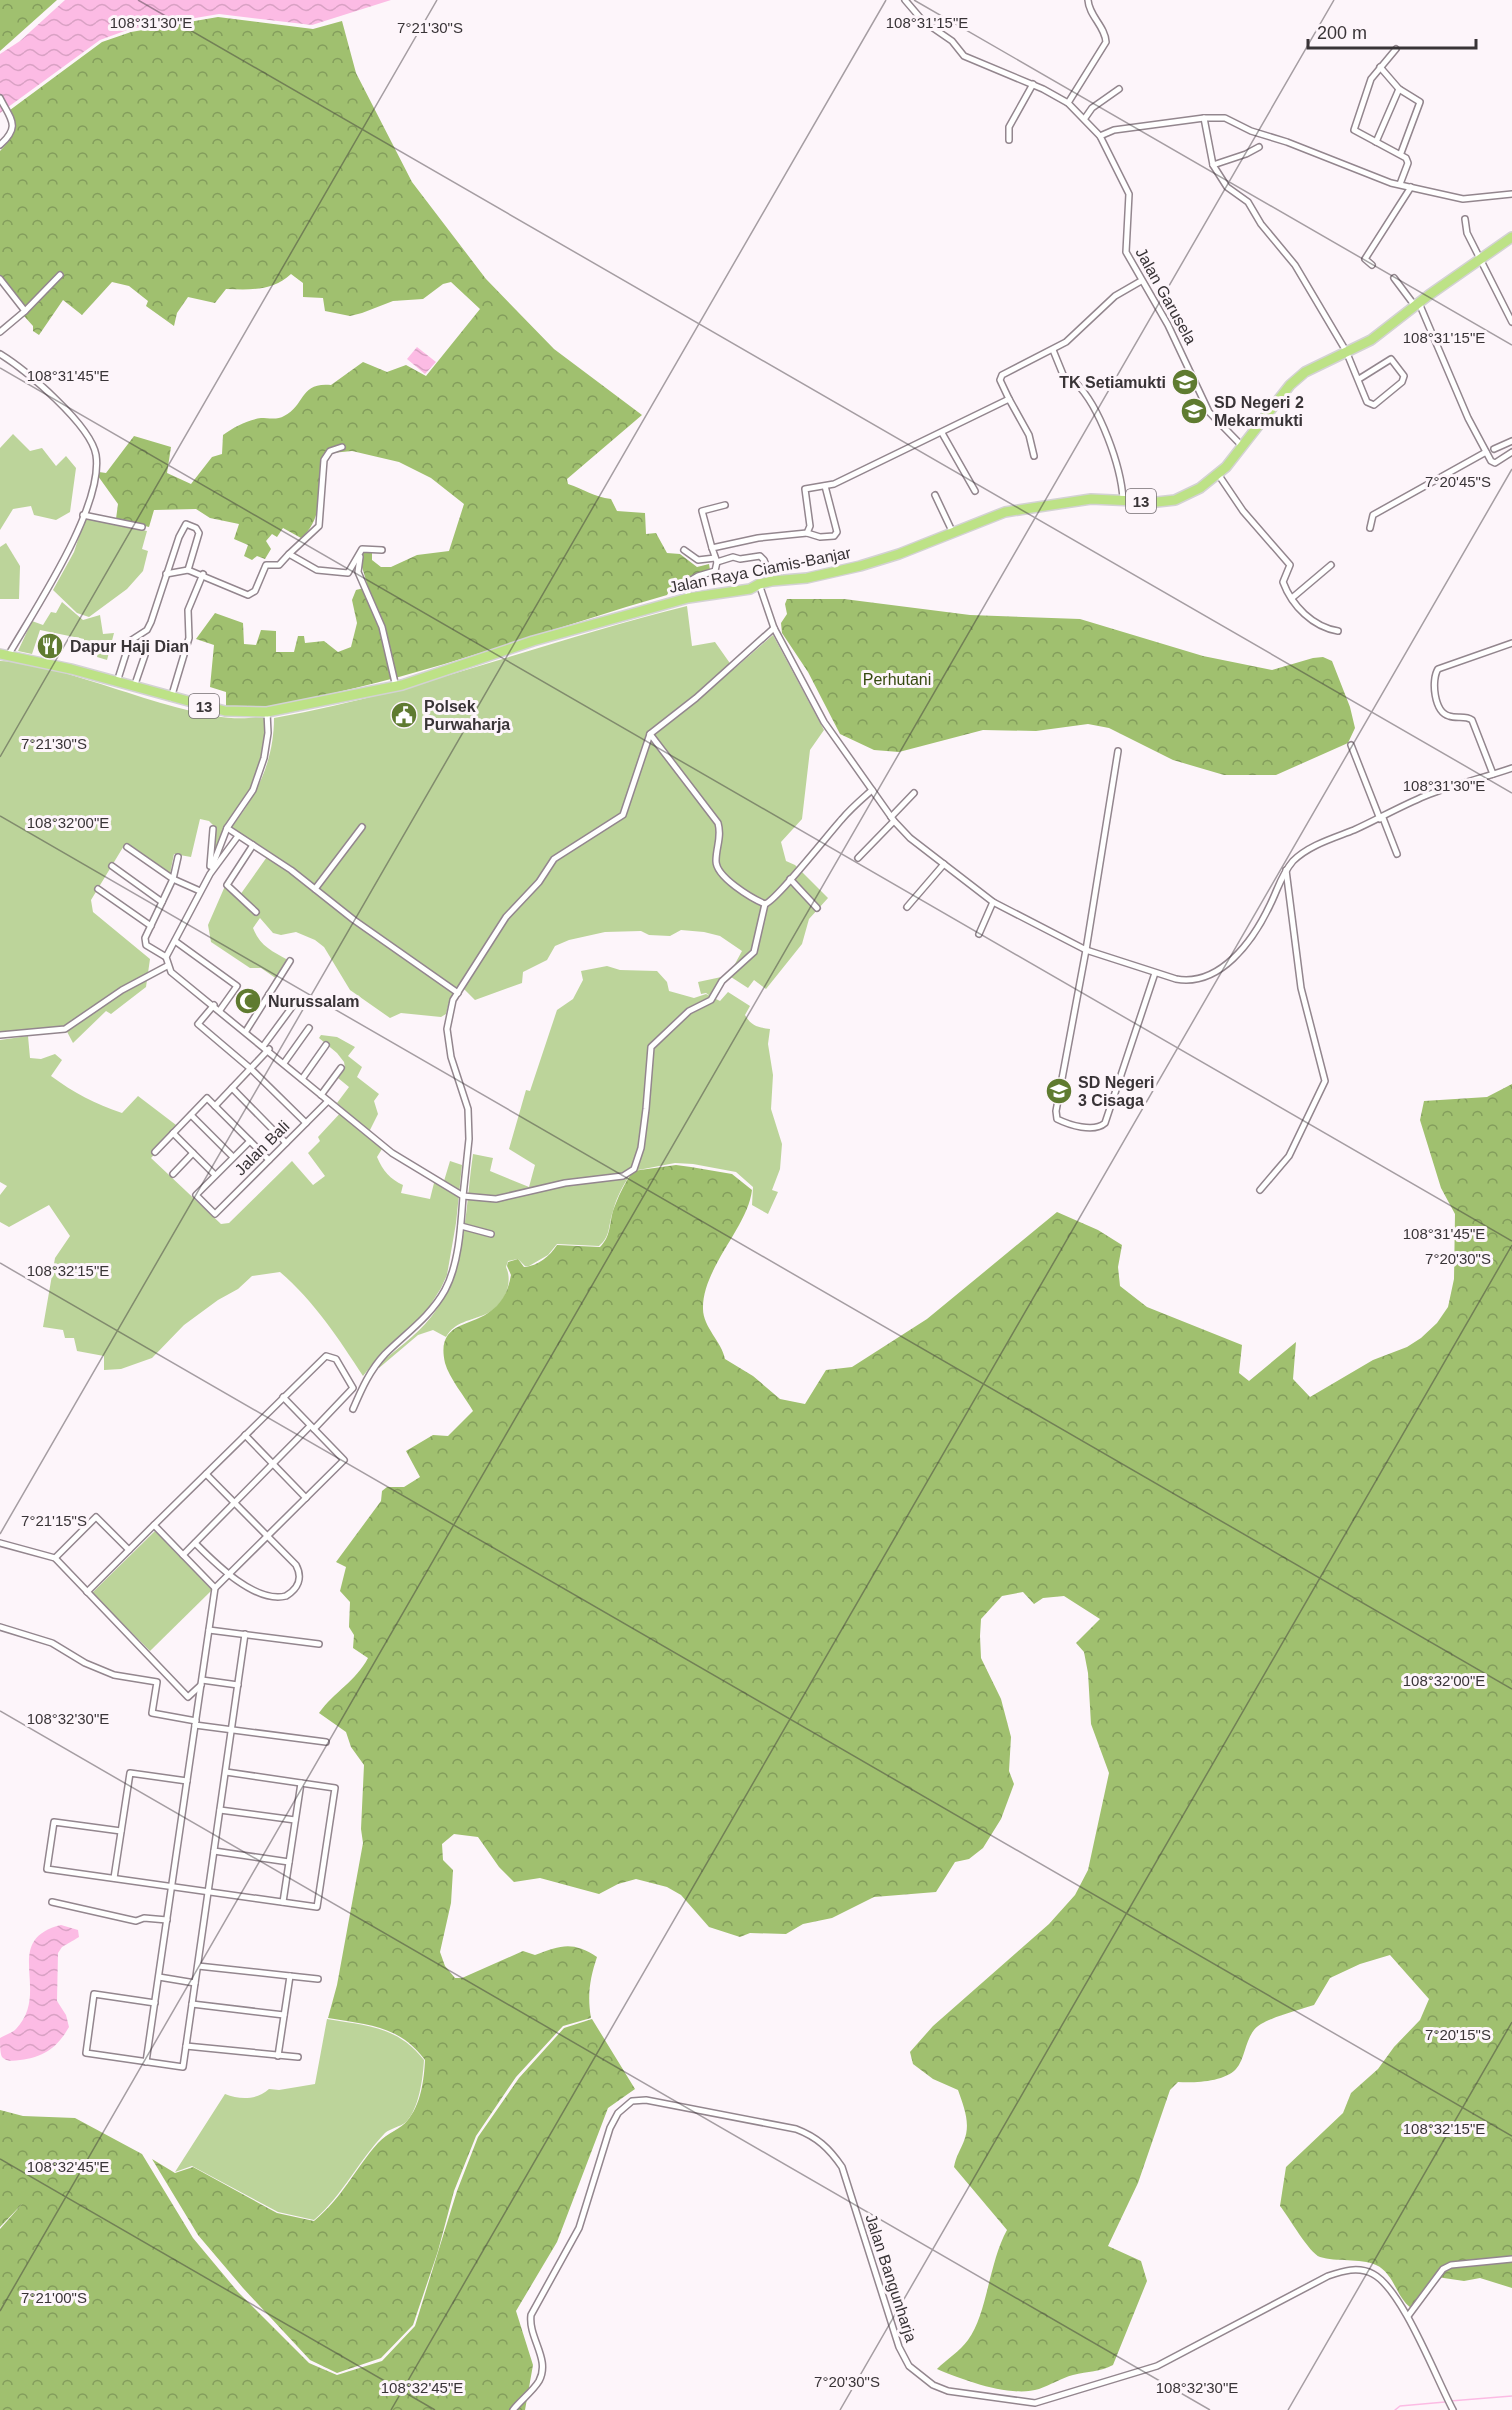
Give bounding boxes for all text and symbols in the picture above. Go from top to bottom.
scale bar [1308,12,1476,50]
text: 108°31'30"E [110,14,192,31]
text: 108°31'15"E [886,14,968,31]
text: 7°21'30"S [397,19,463,36]
text: 200 m [1317,23,1367,43]
street label: Jalan Garusela [1132,245,1200,347]
text: 108°31'15"E [1403,329,1485,346]
text: 108°31'45"E [27,367,109,384]
school or university icon: TK Setiamukti [1170,367,1200,397]
place label: TK Setiamukti [1059,374,1166,391]
place label: SD Negeri 2 Mekarmukti [1214,394,1304,429]
school or university icon: SD Negeri 2 Mekarmukti [1179,396,1209,426]
text: 7°20'45"S [1425,473,1491,490]
road number: 13 [1126,489,1156,513]
street label: Jalan Raya Ciamis-Banjar [668,544,853,596]
restaurant icon: Dapur Haji Dian [35,631,65,661]
place label: Dapur Haji Dian [70,638,189,655]
park label: Perhutani [863,671,931,688]
road number: 13 [189,694,219,718]
place label: Polsek Purwaharja [424,698,510,733]
public building icon: Polsek Purwaharja [389,700,419,730]
text: 7°21'30"S [21,735,87,752]
text: 108°31'30"E [1403,777,1485,794]
text: 108°32'00"E [27,814,109,831]
mosque icon: Nurussalam [233,986,263,1016]
place label: Nurussalam [268,993,360,1010]
place label: SD Negeri 3 Cisaga [1078,1074,1154,1109]
school or university icon: SD Negeri 3 Cisaga [1044,1076,1074,1106]
street label: Jalan Bali [231,1117,293,1179]
text: 108°31'45"E [1403,1225,1485,1242]
text: 7°20'30"S [1425,1250,1491,1267]
text: 108°32'15"E [27,1262,109,1279]
text: 7°21'15"S [21,1512,87,1529]
text: 108°32'00"E [1403,1672,1485,1689]
text: 108°32'30"E [27,1710,109,1727]
text: 7°20'15"S [1425,2026,1491,2043]
text: 108°32'15"E [1403,2120,1485,2137]
text: 108°32'45"E [27,2158,109,2175]
street label: Jalan Bangunharja [862,2212,920,2344]
text: 7°21'00"S [21,2289,87,2306]
text: 7°20'30"S [814,2373,880,2390]
text: 108°32'45"E [381,2379,463,2396]
text: 108°32'30"E [1156,2379,1238,2396]

